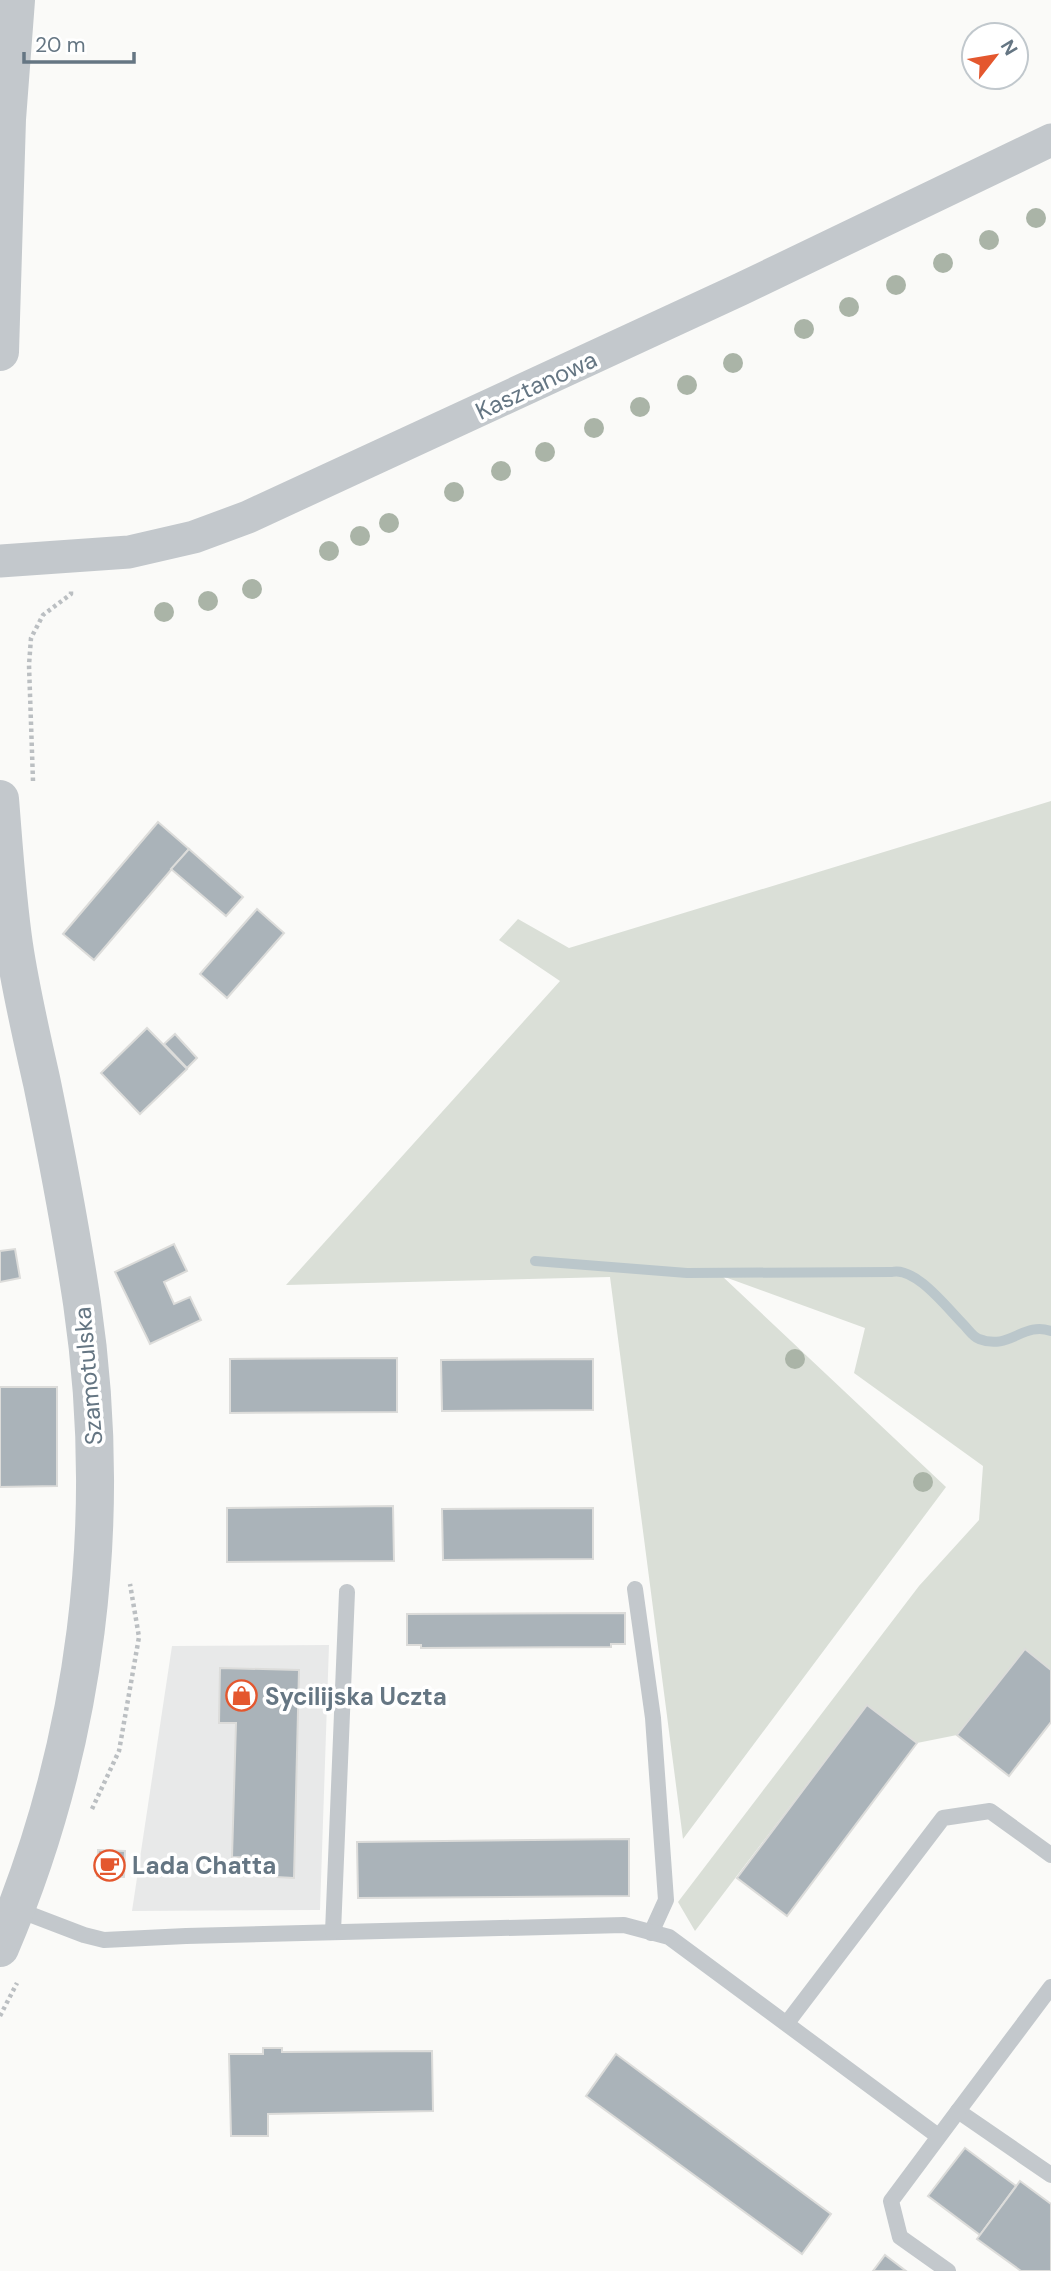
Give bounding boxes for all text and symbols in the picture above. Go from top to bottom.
scale bar [24,21,135,65]
north arrow [960,21,1030,91]
text: 20 m [35,31,86,59]
text: N [995,35,1023,60]
street label: Kasztanowa [470,343,602,427]
street label: Szamotulska [67,1306,109,1446]
shop icon: Sycilijska Uczta [225,1679,259,1713]
place label: Sycilijska Uczta [265,1681,447,1712]
cafe icon: Lada Chatta [92,1848,126,1882]
place label: Lada Chatta [132,1850,276,1881]

